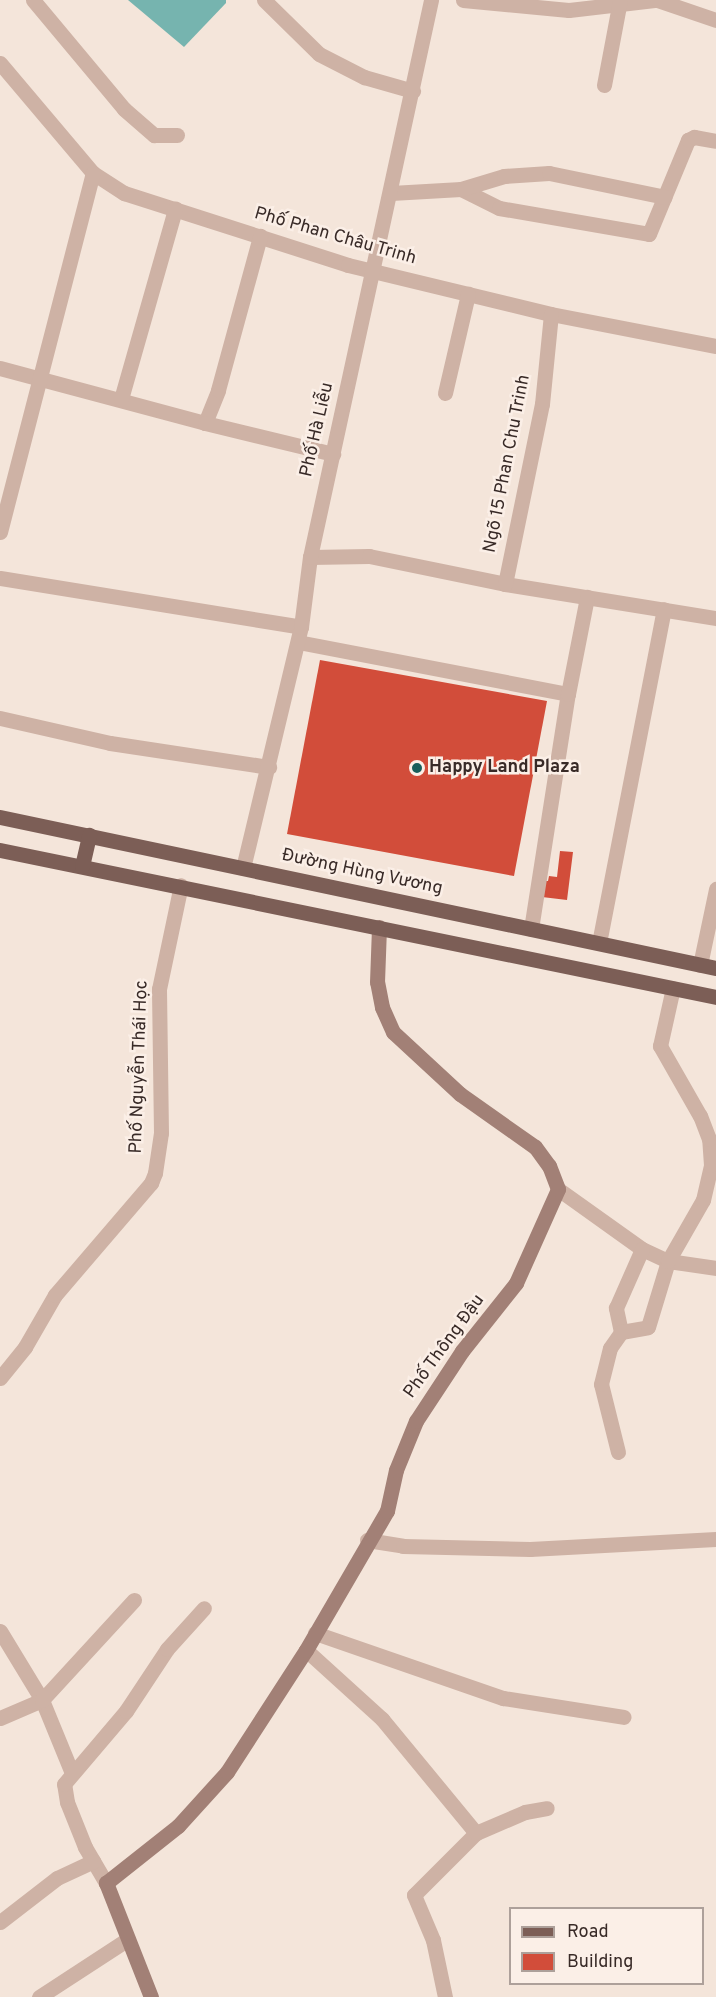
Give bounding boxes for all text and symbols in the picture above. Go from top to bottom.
street label: Phố Phan Châu Trinh [251,203,419,271]
street label: Ngõ 15 Phan Chu Trinh [480,373,536,555]
street label: Phố Hà Liễu [297,381,339,479]
place label: Happy Land Plaza [429,757,580,779]
marker: Happy Land Plaza [410,761,424,775]
street label: Đường Hùng Vương [279,845,445,901]
street label: Phố Nguyễn Thái Học [126,980,154,1154]
street label: Phố Thông Đậu [400,1291,490,1403]
legend [509,1907,704,1985]
text: Road [567,1921,609,1944]
text: Building [567,1951,633,1974]

